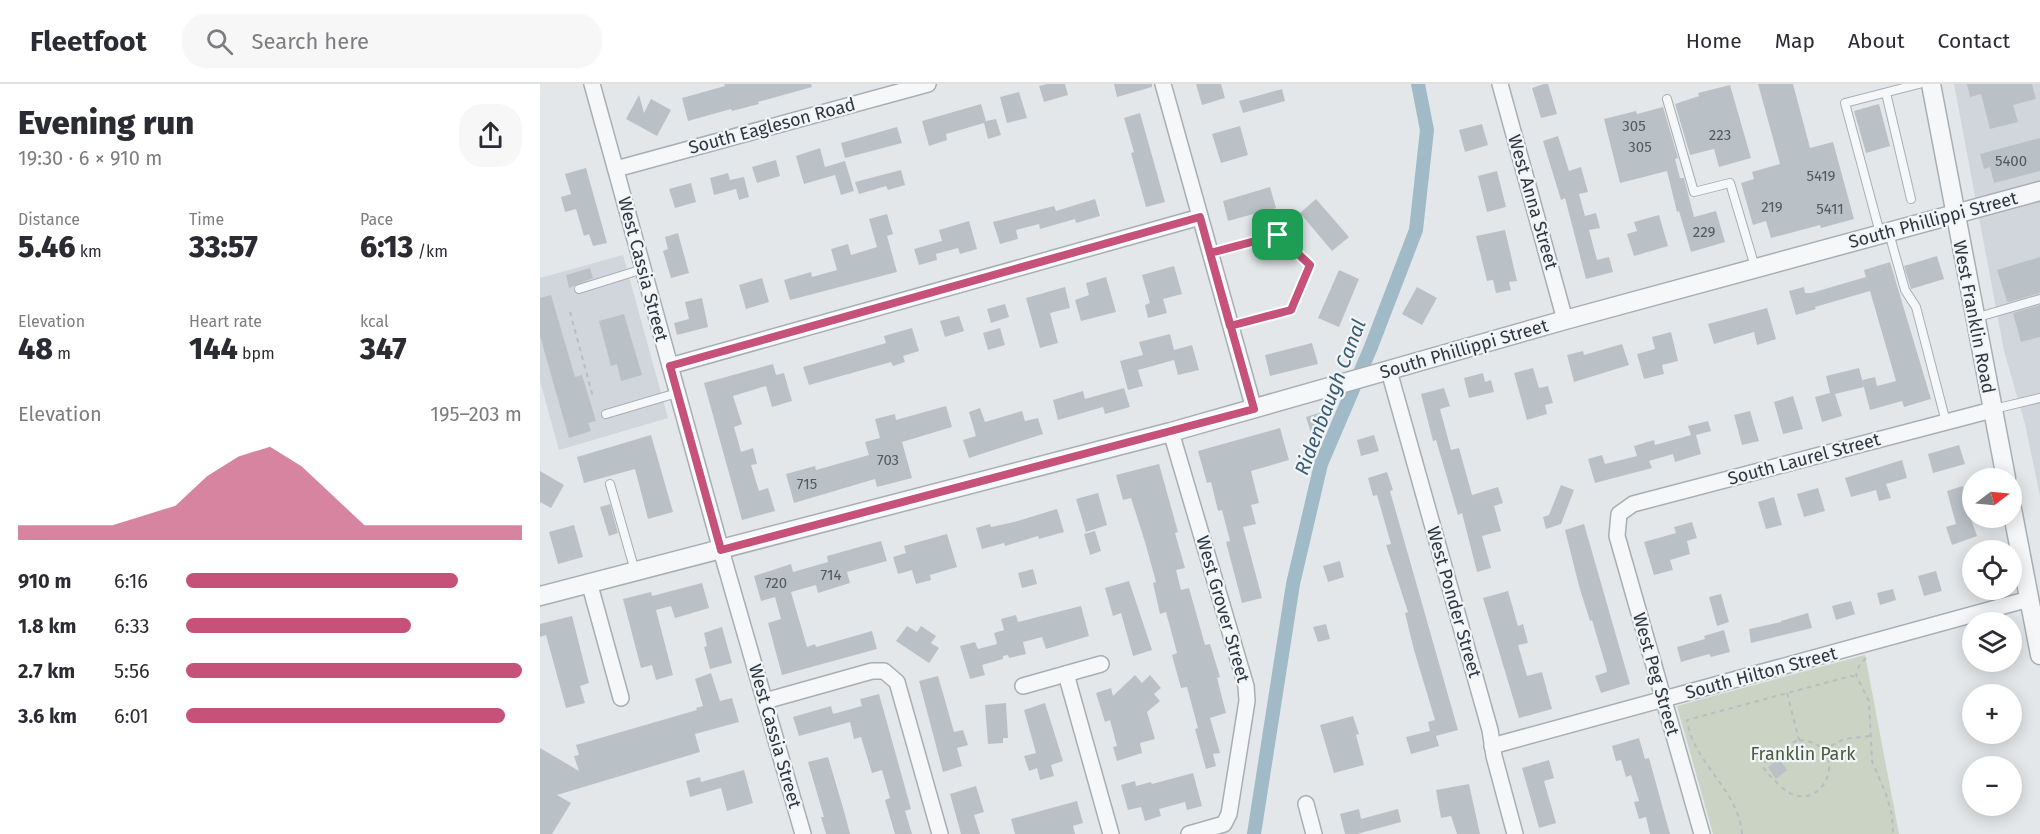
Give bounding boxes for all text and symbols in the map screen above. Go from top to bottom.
search box [182,14,602,68]
text: Fleetfoot [30,25,146,58]
icon: search [203,25,236,58]
text: Search here [251,28,369,55]
text: Home [1686,28,1742,54]
text: Map [1775,28,1815,54]
text: About [1848,28,1905,54]
text: Contact [1938,28,2010,54]
street label: South Eagleson Road [686,93,858,159]
text: Evening run [18,103,194,143]
button: share [459,104,522,167]
house number: 305 [1622,117,1646,135]
house number: 223 [1709,126,1731,144]
street label: West Anna Street [1503,132,1563,272]
house number: 305 [1628,138,1652,156]
text: 19:30 · 6 × 910 m [18,146,162,170]
house number: 5400 [1995,152,2027,170]
house number: 5419 [1807,167,1836,185]
street label: South Phillippi Street [1846,187,2020,253]
street label: West Cassia Street [613,194,673,344]
house number: 219 [1761,198,1783,216]
house number: 5411 [1816,200,1844,218]
pin [1252,209,1303,260]
text: Distance [18,210,80,229]
text: Time [189,210,224,229]
text: Pace [360,210,393,229]
icon: arrive [1261,218,1294,251]
house number: 229 [1693,223,1715,241]
text: 5.46 [18,229,75,265]
text: 33:57 [189,229,258,265]
text: 6:13 [360,229,413,265]
street label: West Franklin Road [1948,239,2000,395]
text: km [75,242,102,261]
text: /km [413,242,448,261]
text: Elevation [18,312,85,331]
text: Heart rate [189,312,262,331]
text: kcal [360,312,389,331]
street label: South Phillippi Street [1377,314,1551,384]
water label: Ridenbaugh Canal [1289,316,1371,478]
text: 48 [18,331,53,367]
text: 144 [189,331,238,367]
text: 347 [360,331,406,367]
text: m [53,344,71,363]
text: bpm [238,344,275,363]
text: Elevation [18,402,102,426]
text: 195–203 m [430,402,522,426]
street label: South Laurel Street [1725,428,1883,490]
house number: 703 [877,451,899,469]
north arrow [1962,468,2022,528]
map controls [1962,468,2022,816]
house number: 715 [797,475,817,493]
street label: West Ponder Street [1422,524,1486,681]
street label: West Grover Street [1192,533,1255,685]
button: locate [1962,540,2022,600]
house number: 714 [821,566,841,584]
text: 910 m [18,569,71,593]
text: 6:16 [114,569,148,593]
house number: 720 [765,574,787,592]
street label: West Peg Street [1628,610,1684,738]
button: layers [1962,612,2022,672]
text: 1.8 km [18,614,76,638]
text: 6:33 [114,614,150,638]
street label: South Hilton Street [1683,642,1840,704]
text: 2.7 km [18,659,75,683]
text: 5:56 [114,659,150,683]
street label: West Cassia Street [744,661,806,811]
button: + [1962,684,2022,744]
text: 3.6 km [18,704,77,728]
text: 6:01 [114,704,149,728]
park label: Franklin Park [1750,743,1856,765]
button: − [1962,756,2022,816]

